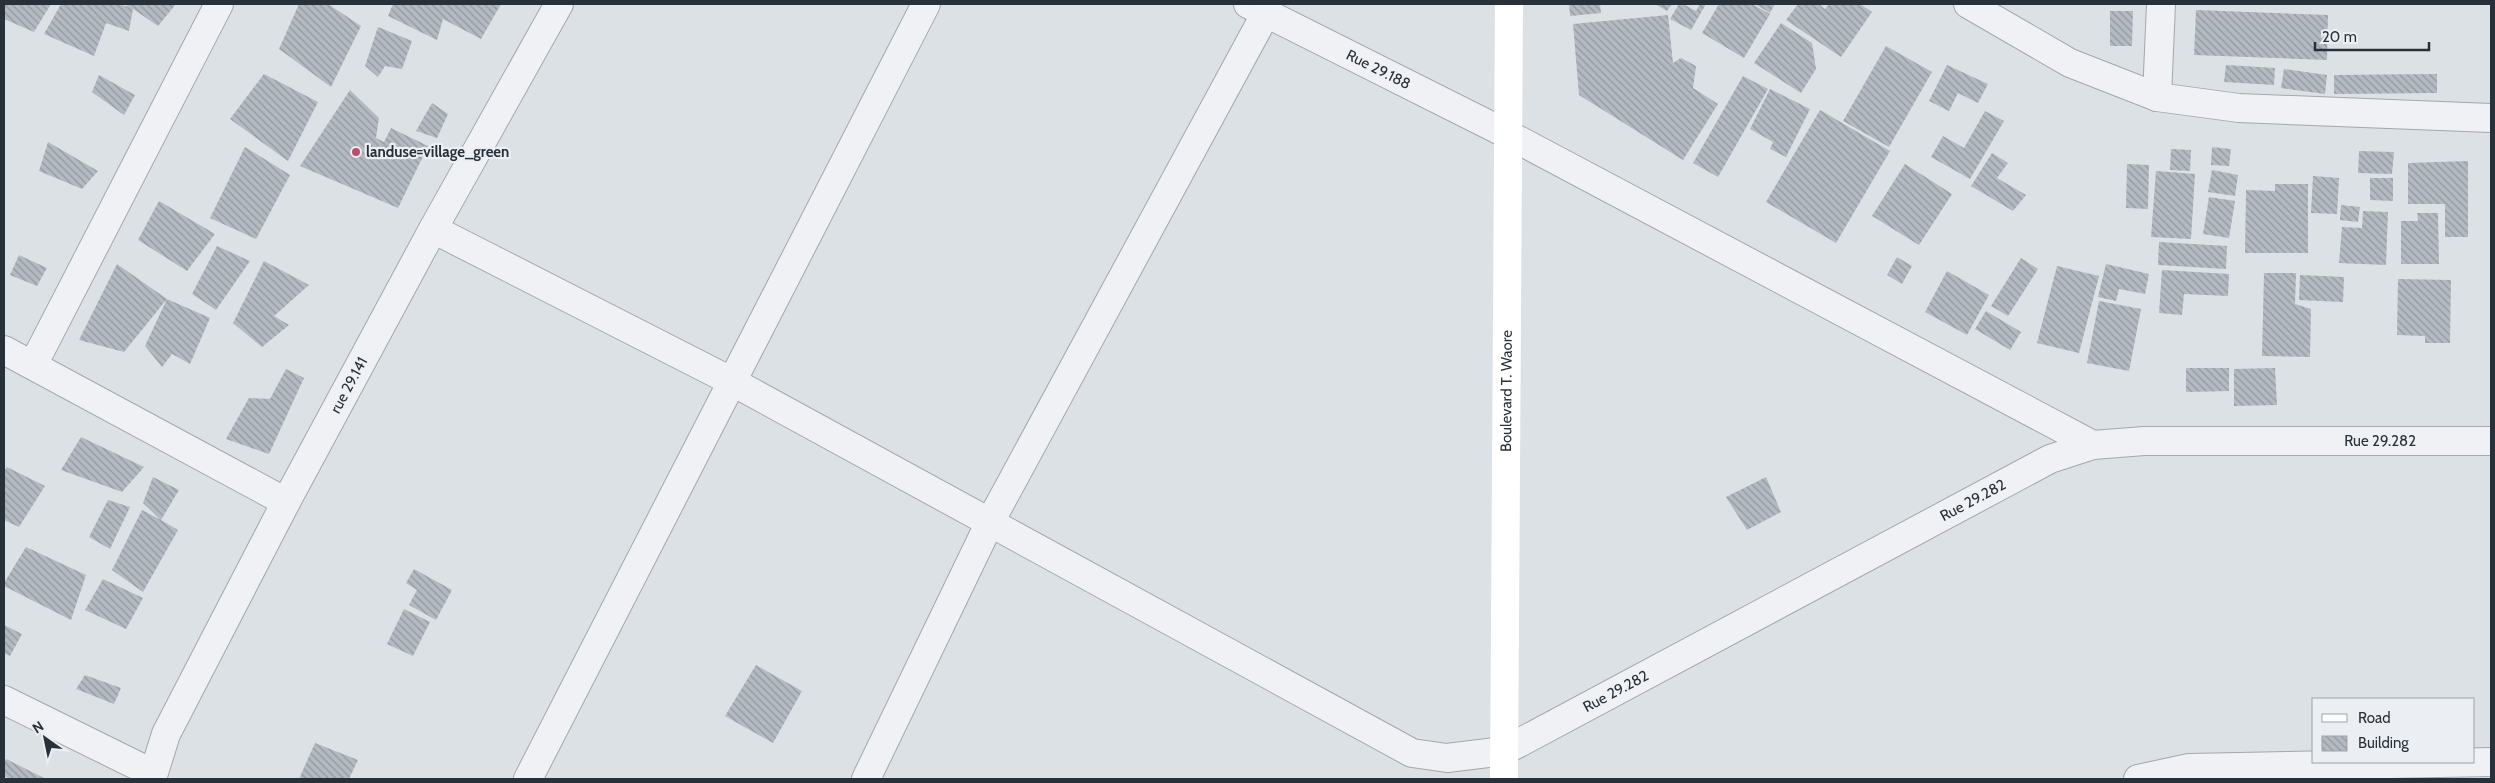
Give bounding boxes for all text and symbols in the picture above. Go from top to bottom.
scale bar [2315,20,2429,52]
text: 20 m [2322,28,2357,46]
street label: Rue 29.188 [1343,46,1414,93]
place label: landuse=village_green [366,143,509,161]
marker: landuse=village_green [350,146,362,158]
street label: Boulevard T. Waore [1497,330,1516,452]
street label: rue 29.141 [326,354,371,416]
street label: Rue 29.282 [2344,432,2416,450]
street label: Rue 29.282 [1937,475,2009,525]
street label: Rue 29.282 [1580,666,1652,716]
legend [2312,698,2475,763]
text: Road [2358,709,2391,727]
north arrow [20,713,70,763]
text: N [29,717,47,737]
text: Building [2358,734,2409,752]

